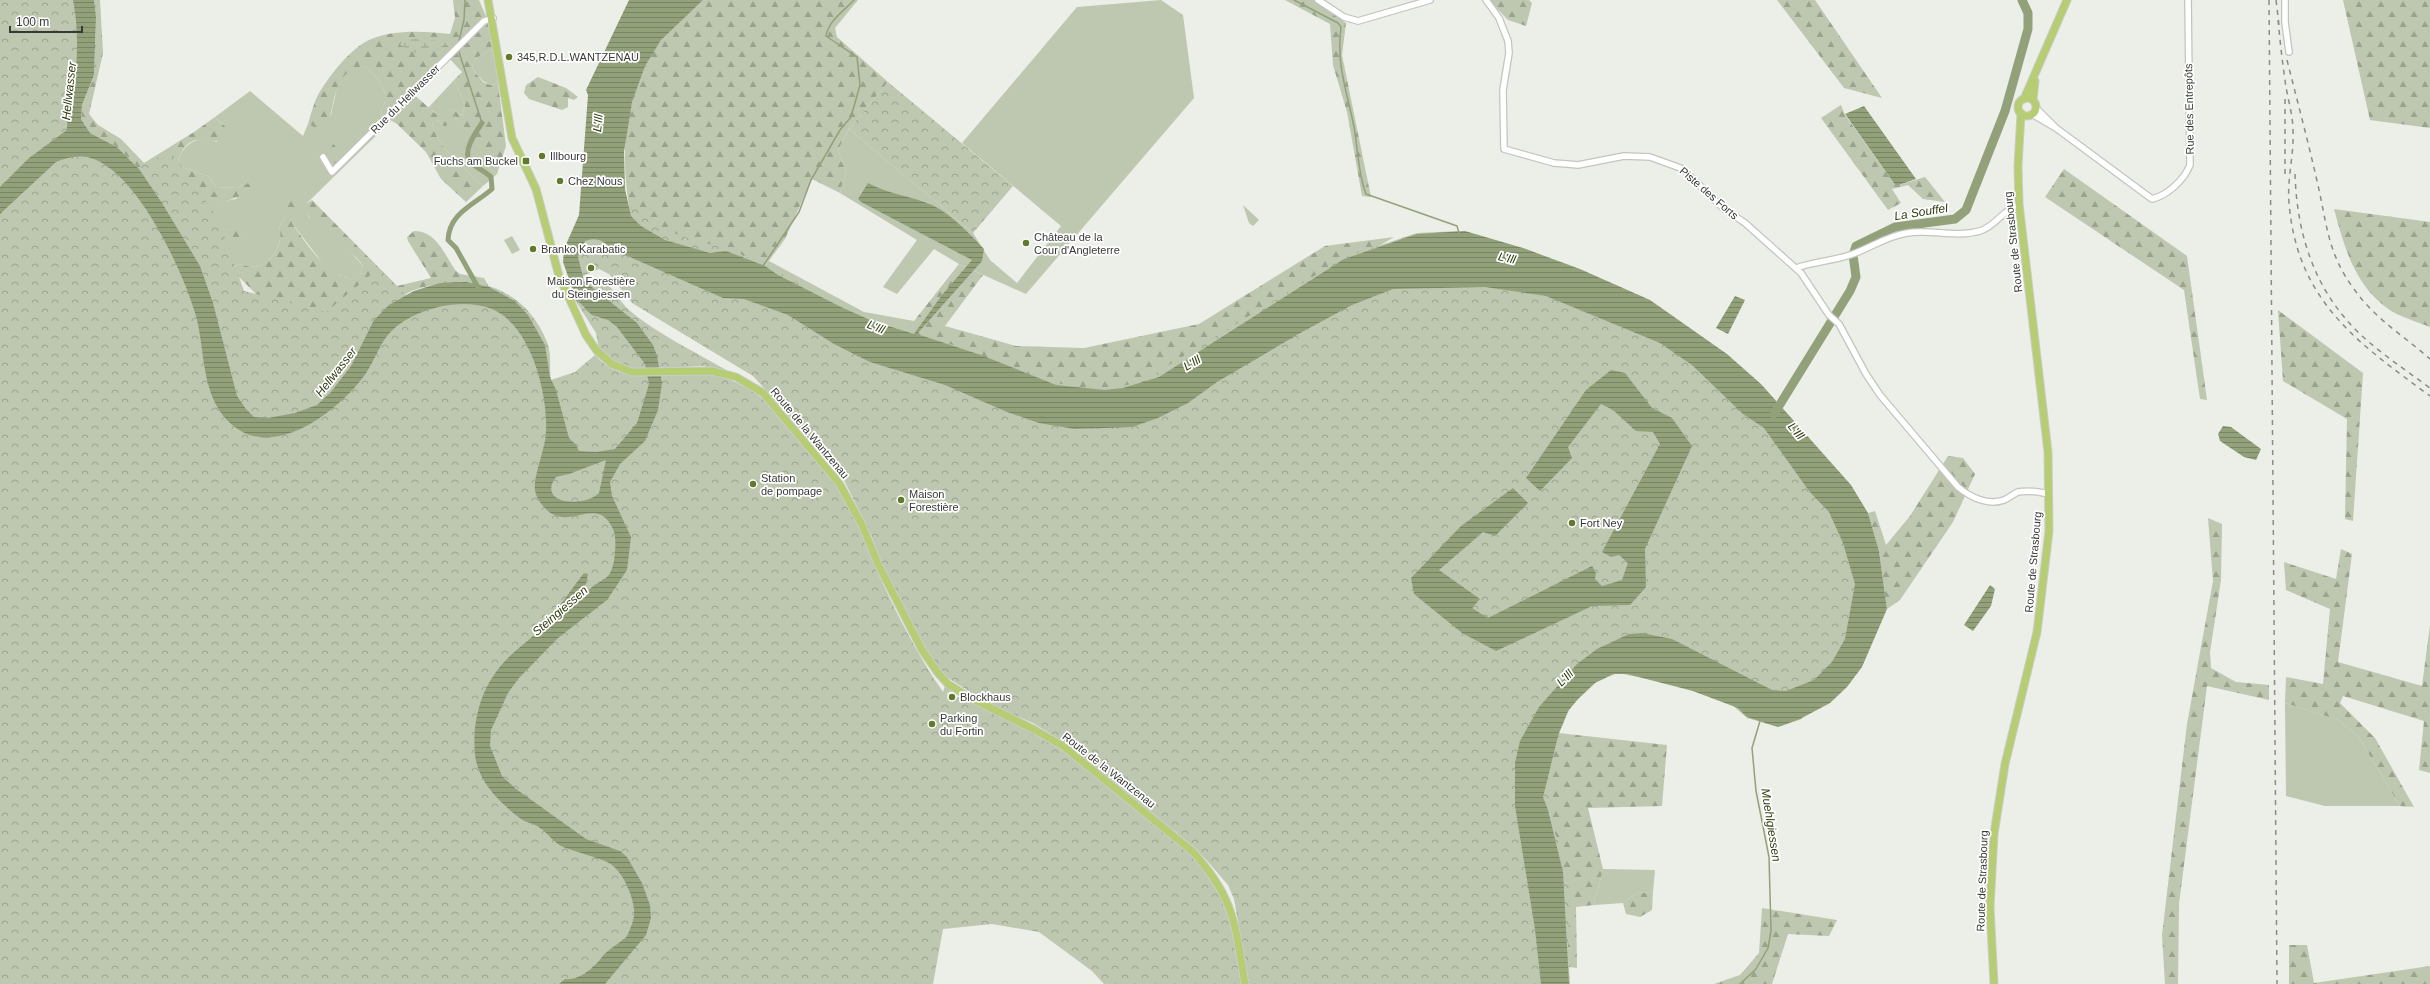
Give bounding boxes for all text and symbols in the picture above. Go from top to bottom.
scale bar [10,8,82,34]
text: 100 m [16,15,49,29]
place label: 345,R.D.L.WANTZENAU [517,51,639,63]
marker: 345,R.D.L.WANTZENAU [504,52,514,62]
water label: Hellwasser [59,60,79,121]
street label: Rue du Hellwasser [368,62,442,136]
street label: Rue des Entrepôts [2182,63,2196,155]
water label: L'Ill [590,113,606,133]
place label: Illbourg [550,150,586,162]
marker: Illbourg [537,151,547,161]
place label: Fuchs am Buckel [434,155,518,167]
marker: Fuchs am Buckel [521,156,531,166]
street label: Piste des Forts [1677,164,1741,222]
place label: Chez Nous [568,175,623,187]
marker: Chez Nous [555,176,565,186]
street label: Route de Strasbourg [2002,191,2024,293]
water label: La Souffel [1893,201,1949,223]
place label: Château de la Cour d'Angleterre [1034,231,1120,256]
marker: Château de la Cour d'Angleterre [1021,238,1031,248]
place label: Branko Karabatic [541,243,626,255]
marker: Branko Karabatic [528,244,538,254]
water label: L'Ill [1497,249,1517,267]
marker: Maison Forestière du Steingiessen [586,263,596,273]
place label: Maison Forestière du Steingiessen [547,275,635,300]
water label: L'Ill [865,317,887,337]
water label: Hellwasser [312,344,360,399]
water label: L'Ill [1181,352,1203,374]
street label: Route de la Wantzenau [769,385,851,481]
water label: L'Ill [1785,420,1807,443]
place label: Station de pompage [761,472,822,497]
marker: Station de pompage [748,479,758,489]
place label: Maison Forestière [909,488,959,513]
marker: Maison Forestière [896,495,906,505]
street label: Route de Strasbourg [2023,511,2043,613]
place label: Fort Ney [1580,517,1623,529]
marker: Fort Ney [1567,518,1577,528]
water label: Steingiessen [529,583,591,639]
water label: L'Ill [1554,667,1576,689]
place label: Blockhaus [960,691,1011,703]
marker: Blockhaus [947,692,957,702]
place label: Parking du Fortin [940,712,983,737]
marker: Parking du Fortin [927,719,937,729]
street label: Route de la Wantzenau [1060,730,1158,810]
water label: Muehlgiessen [1758,787,1784,863]
street label: Route de Strasbourg [1974,830,1990,932]

